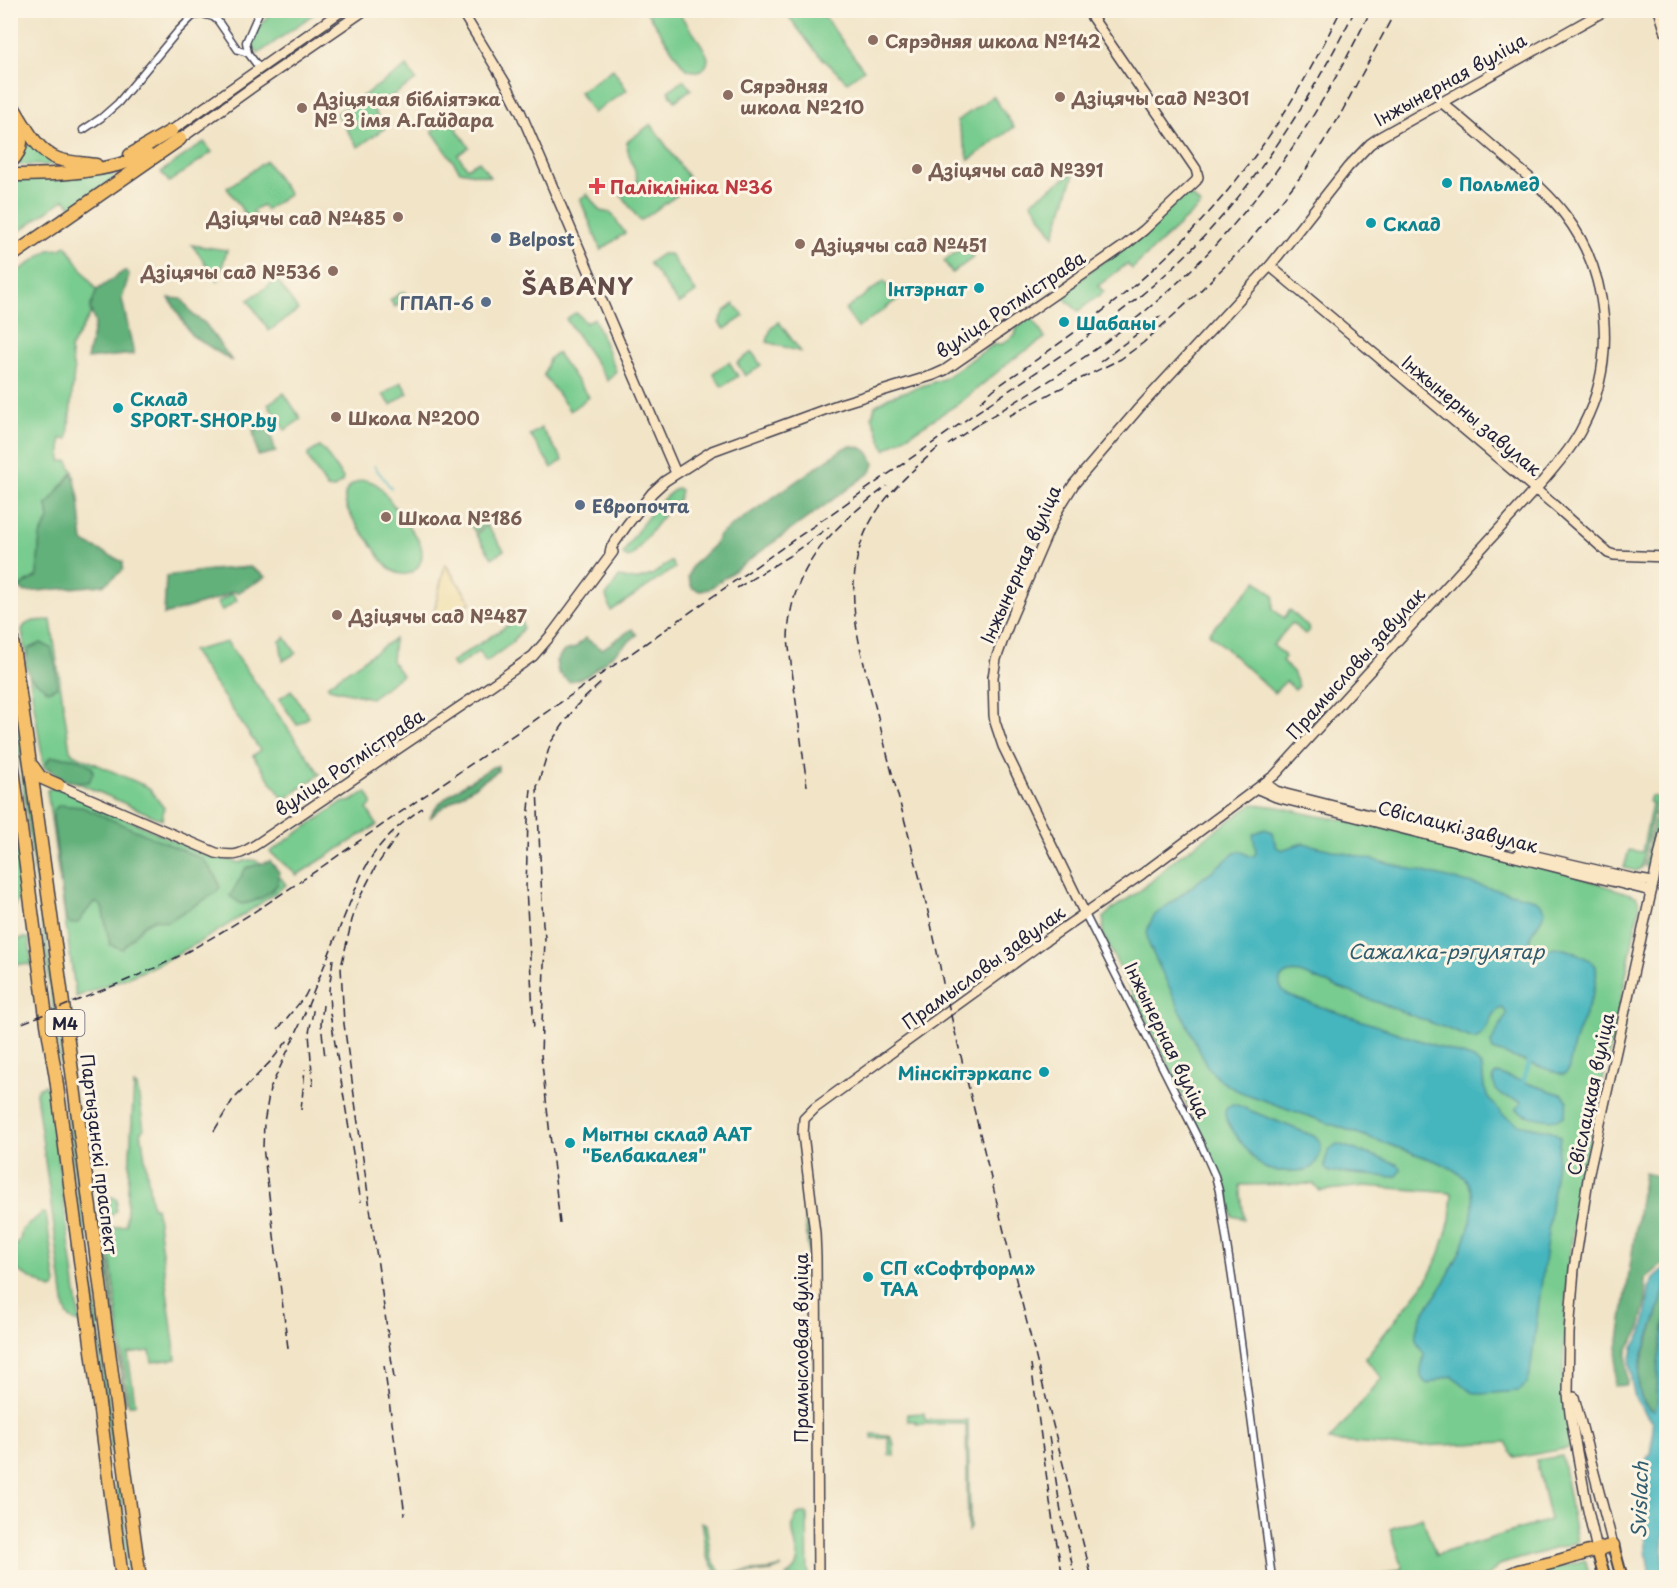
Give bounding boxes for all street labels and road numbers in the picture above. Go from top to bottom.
street label: Інжынерная вуліца [1369,26,1531,132]
street label: вуліца Ротмістрава [930,243,1091,364]
street label: Інжынерны завулак [1396,348,1548,482]
street label: Інжынерная вуліца [973,481,1067,647]
street label: Прамысловы завулак [1280,581,1431,745]
street label: вуліца Ротмістрава [269,701,430,822]
street label: Свіслацкі завулак [1375,793,1541,859]
street label: Прамысловы завулак [896,898,1070,1035]
street label: Інжынерная вуліца [1118,957,1218,1123]
road number: М4 [46,1010,84,1036]
street label: Свіслацкая вуліца [1560,1010,1620,1178]
street label: Партызанскі праспект [74,1052,126,1256]
street label: Прамысловая вуліца [787,1253,814,1443]

